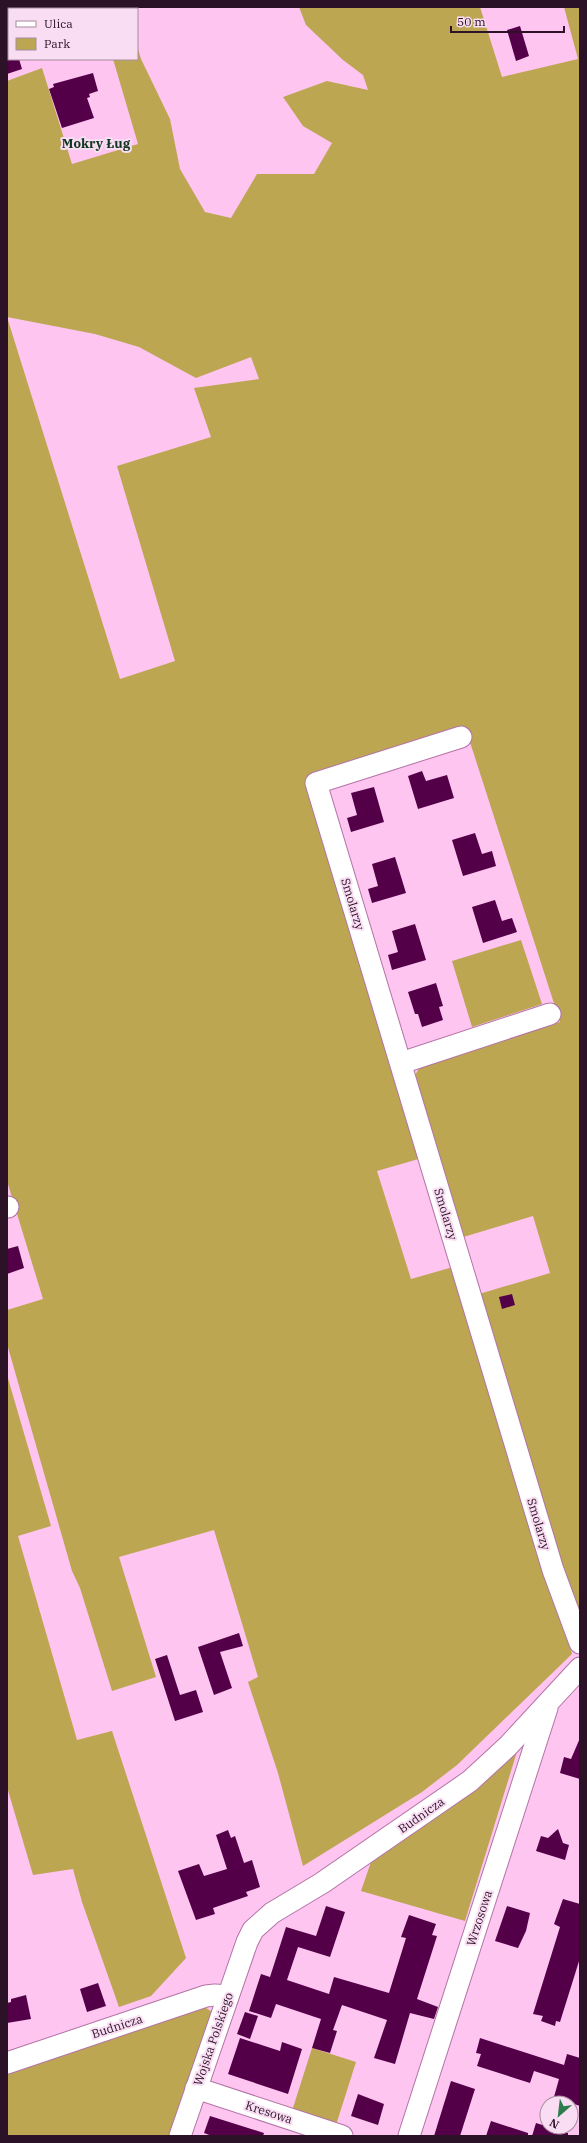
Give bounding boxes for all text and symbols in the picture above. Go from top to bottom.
legend [8,8,138,60]
scale bar [451,8,564,34]
text: 50 m [457,14,486,29]
text: Ulica [44,16,73,31]
text: Park [44,36,70,51]
district label: Mokry Ług [62,135,131,152]
street label: Smolarzy [338,876,368,932]
street label: Smolarzy [431,1186,461,1242]
street label: Smolarzy [524,1496,554,1552]
street label: Budnicza [395,1793,447,1836]
street label: Wrzosowa [463,1888,495,1948]
street label: Wojska Polskiego [190,1990,236,2088]
street label: Budnicza [90,2011,145,2041]
north arrow [539,2095,579,2135]
street label: Kresowa [244,2097,295,2127]
text: N [547,2115,561,2132]

